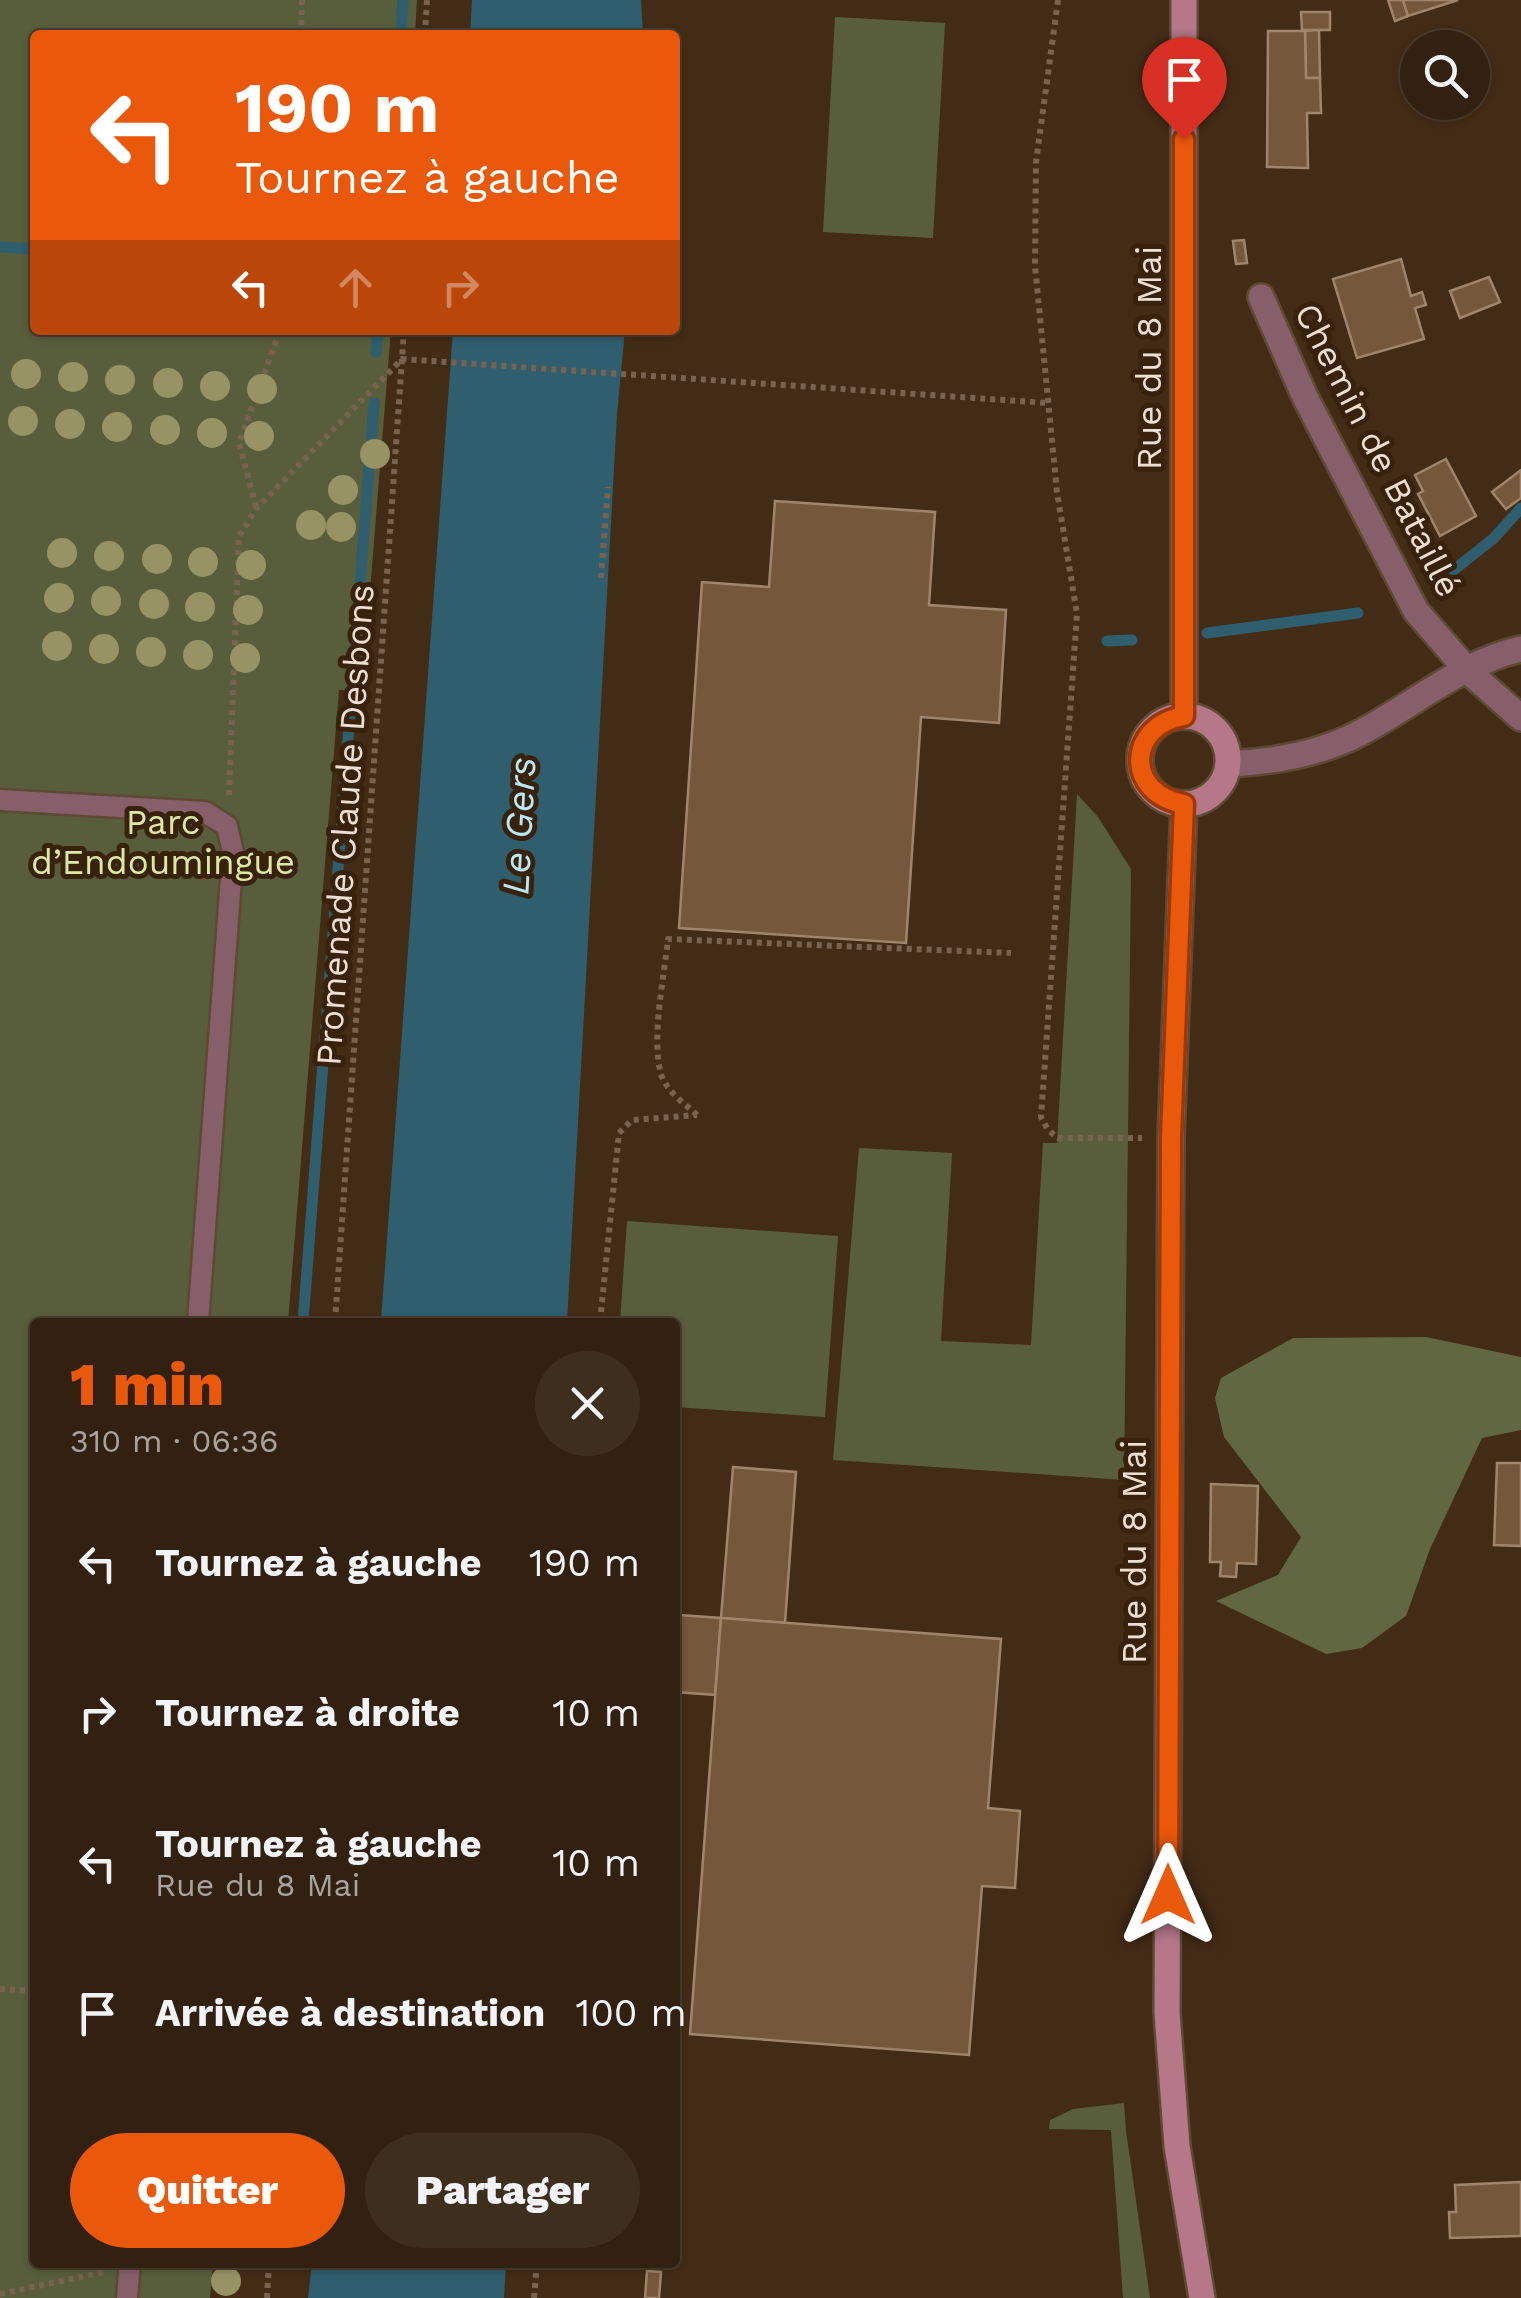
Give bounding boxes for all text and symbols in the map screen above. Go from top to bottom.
map controls [1400,30,1490,120]
button: search [1400,30,1490,120]
pin [1142,37,1227,140]
icon: arrive [1157,52,1212,107]
text: 190 m [235,67,439,149]
icon: left [70,70,200,200]
text: Tournez à gauche [235,151,620,204]
street label: Rue du 8 Mai [1128,246,1170,470]
icon: left [223,260,278,315]
icon: ahead [328,260,383,315]
icon: right [433,260,488,315]
street label: Chemin de Bataillé [1286,296,1470,604]
street label: Promenade Claude Desbons [307,583,383,1067]
water label: Le Gers [493,756,545,896]
park label: Parc d’Endoumingue [31,801,295,883]
text: 1 min [70,1349,224,1420]
button: close [535,1351,640,1456]
text: 310 m · 06:36 [70,1422,278,1460]
street label: Rue du 8 Mai [1113,1440,1155,1664]
icon: left [70,1536,125,1591]
text: Tournez à gauche [155,1541,481,1585]
text: 190 m [529,1541,640,1585]
icon: right [70,1686,125,1741]
text: Tournez à droite [155,1691,460,1735]
text: 10 m [552,1691,640,1735]
text: Tournez à gauche [155,1822,481,1866]
icon: left [70,1836,125,1891]
text: 10 m [552,1841,640,1885]
position arrow [1116,1843,1220,1947]
text: Rue du 8 Mai [155,1866,360,1904]
icon: arrive [70,1986,125,2041]
text: Arrivée à destination [155,1991,545,2035]
text: 100 m [575,1991,687,2035]
button: Quitter [70,2133,345,2248]
button: Partager [365,2133,640,2248]

